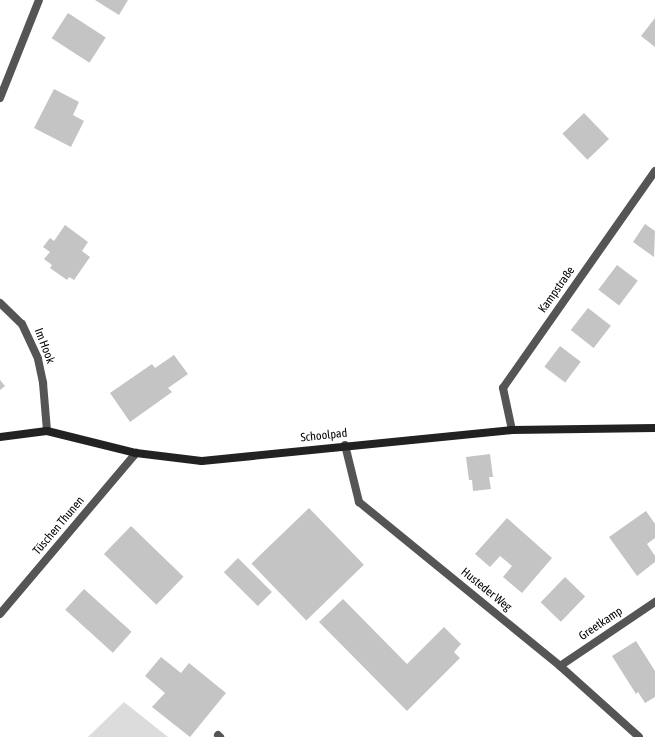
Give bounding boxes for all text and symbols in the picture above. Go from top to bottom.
street label: Kampstraße [536,264,578,316]
street label: Im Hook [31,326,57,366]
street label: Schoolpad [300,426,348,446]
street label: Tüschen Thunen [30,494,88,558]
street label: Husteder Weg [458,565,514,615]
street label: Greetkamp [577,604,625,644]

